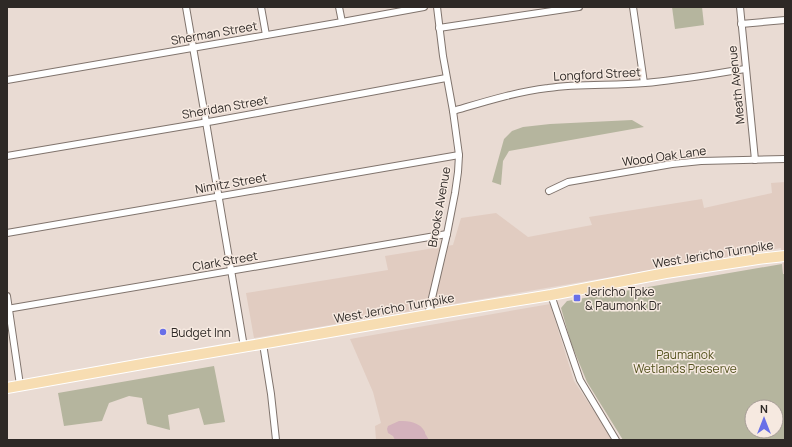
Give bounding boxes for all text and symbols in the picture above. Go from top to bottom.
street label: Sherman Street [169,17,259,49]
street label: Meath Avenue [723,45,749,125]
street label: Longford Street [553,63,641,85]
street label: Sheridan Street [181,91,270,123]
street label: Wood Oak Lane [621,142,707,170]
street label: Brooks Avenue [424,165,454,249]
street label: Nimitz Street [194,168,269,198]
street label: West Jericho Turnpike [651,236,775,272]
street label: Clark Street [191,247,259,275]
place label: Jericho Tpke & Paumonk Dr [585,283,662,314]
street label: West Jericho Turnpike [332,289,456,327]
marker: Jericho Tpke & Paumonk Dr [572,293,582,303]
place label: Budget Inn [171,324,231,341]
marker: Budget Inn [158,327,168,337]
park label: Paumanok Wetlands Preserve [633,346,737,377]
north arrow [744,399,784,439]
text: N [760,401,768,416]

